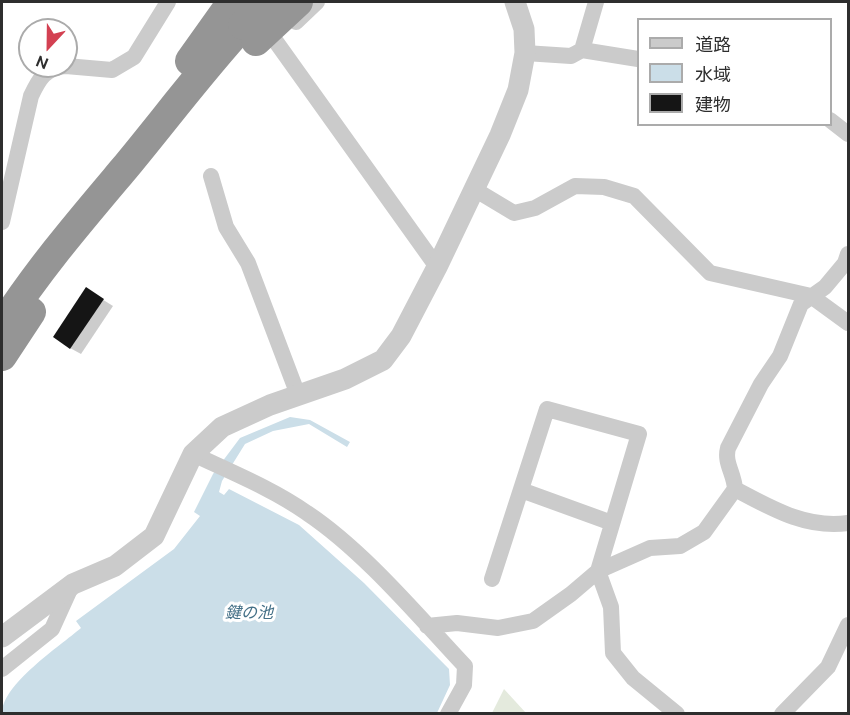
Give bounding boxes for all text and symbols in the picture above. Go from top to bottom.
north arrow [18,18,78,78]
legend [637,18,832,126]
text: 道路 [695,34,731,54]
text: N [33,52,51,73]
text: 水域 [695,64,731,84]
text: 建物 [695,94,731,114]
water label: 鍵の池 [225,603,273,623]

